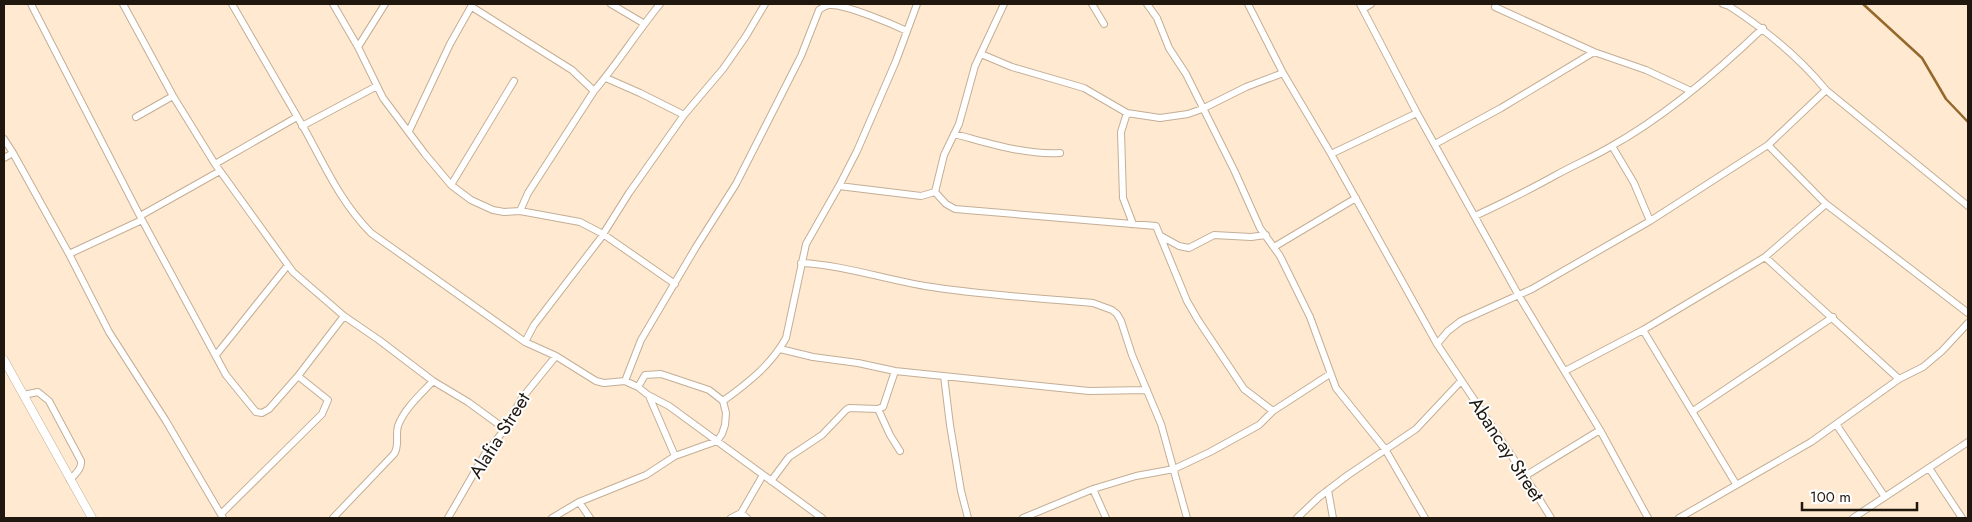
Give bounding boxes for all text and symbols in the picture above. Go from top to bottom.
street label: Alafia Street [462,387,537,483]
street label: Abancay Street [1463,392,1551,507]
scale bar [1802,480,1917,512]
text: 100 m [1810,486,1851,508]

